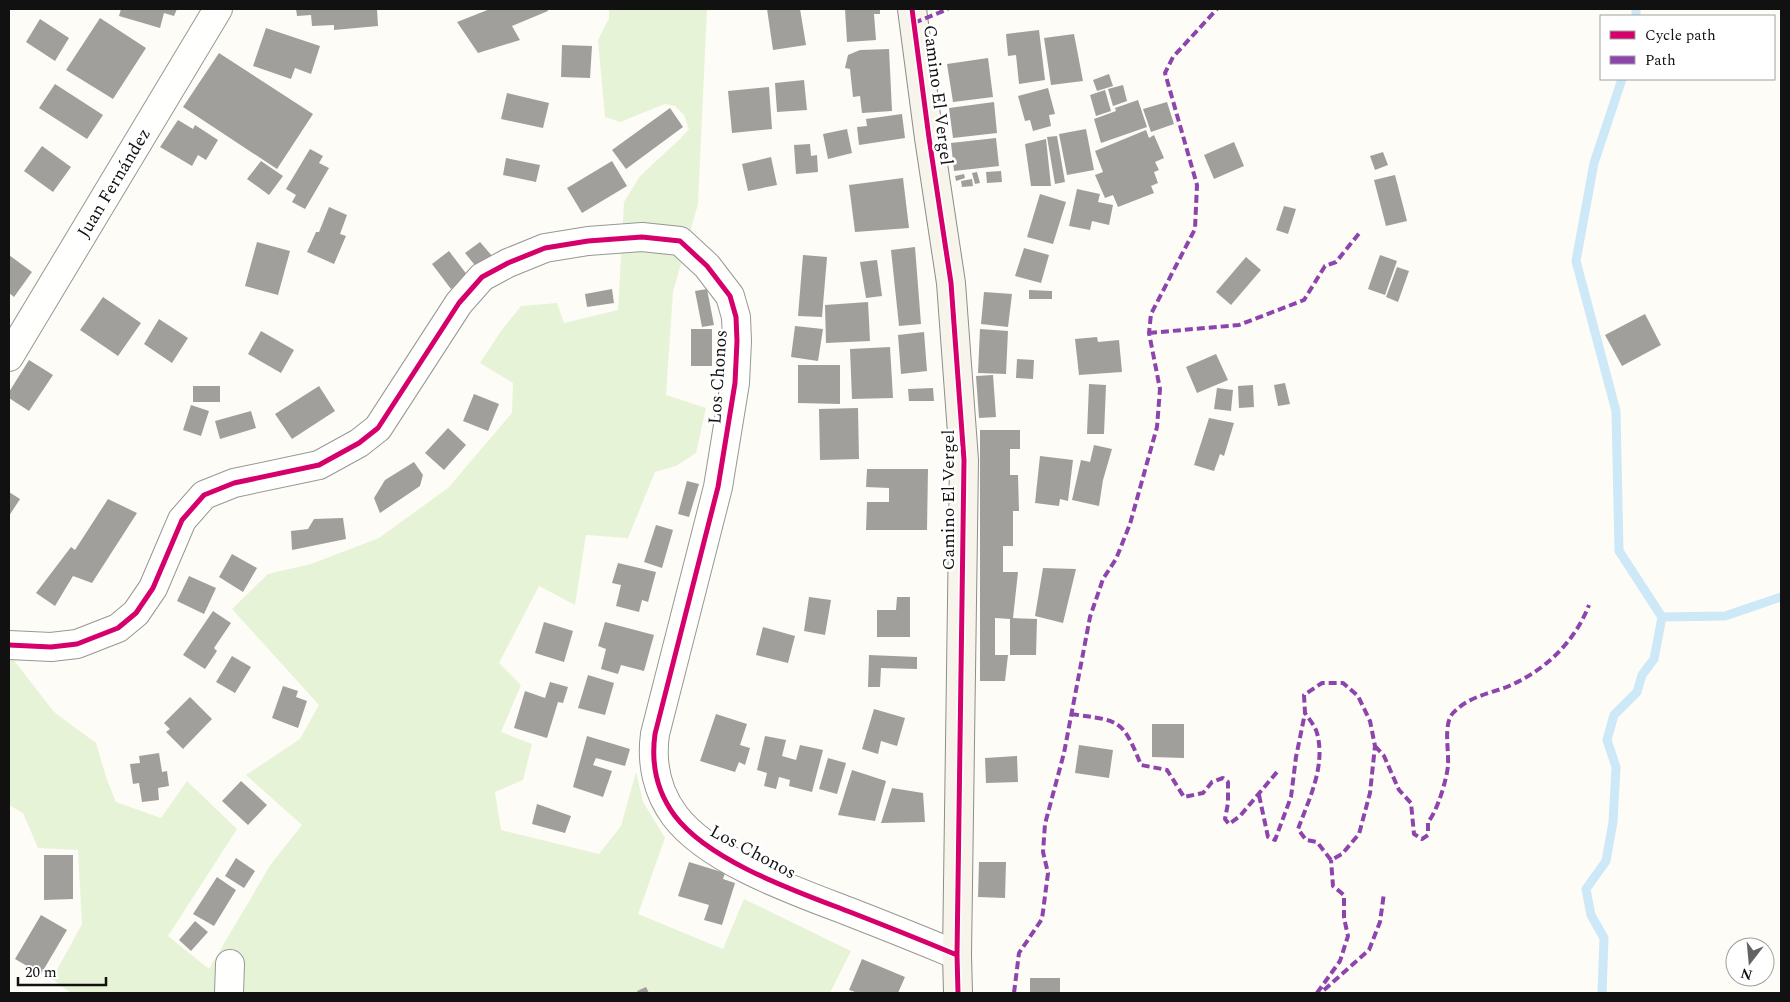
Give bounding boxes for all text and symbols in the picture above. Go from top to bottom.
legend [1600,15,1775,80]
street label: Camino El Vergel [916,23,960,167]
text: Cycle path [1645,24,1716,47]
text: Path [1645,49,1676,72]
street label: Juan Fernández [70,123,158,243]
street label: Los Chonos [701,329,735,425]
street label: Camino El Vergel [935,429,962,571]
street label: Los Chonos [705,818,801,886]
north arrow [1725,937,1775,987]
scale bar [18,954,105,986]
text: 20 m [25,961,57,984]
text: N [1738,962,1755,986]

